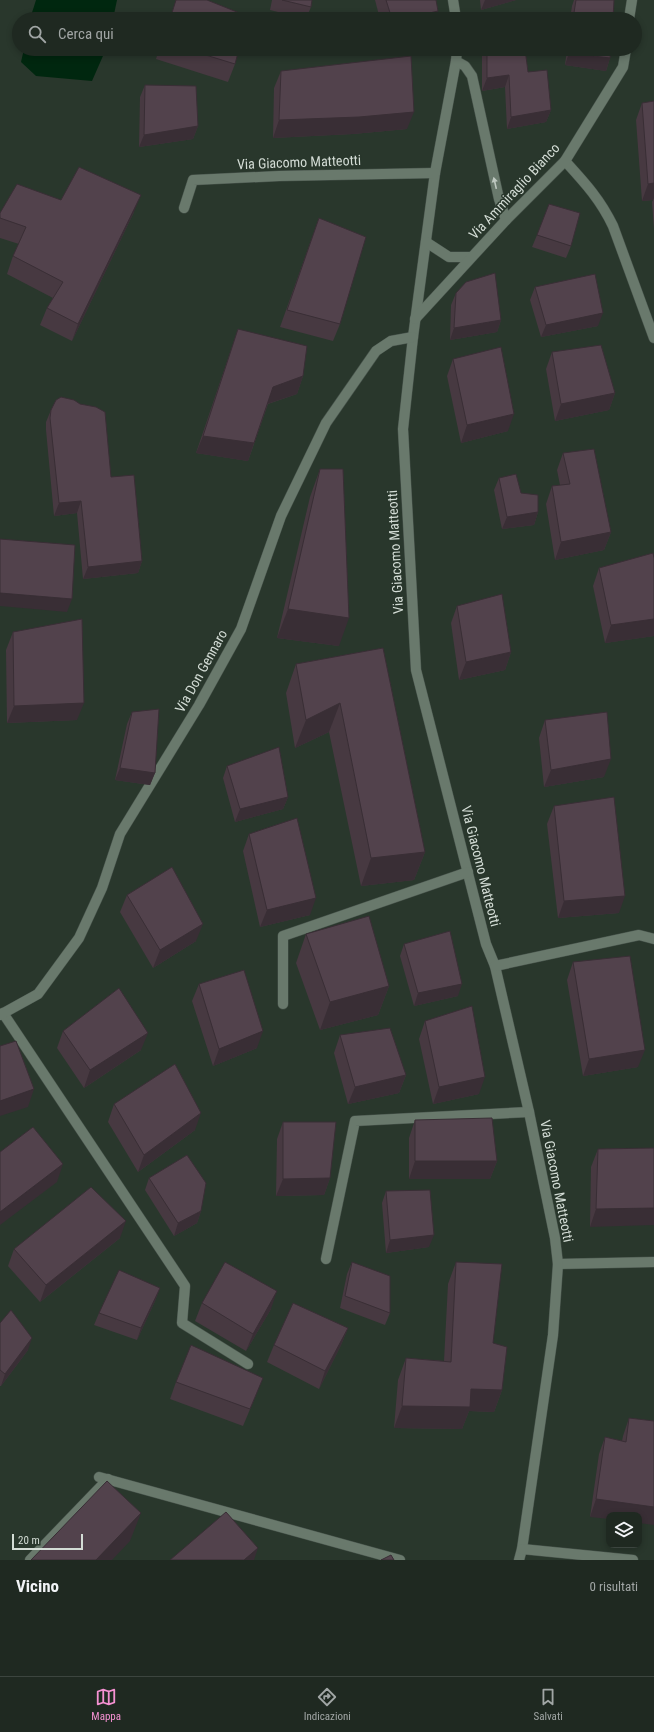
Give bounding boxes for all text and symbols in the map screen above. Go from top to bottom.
search box [12,12,642,56]
icon: search [26,23,48,45]
text: Cerca qui [58,25,114,43]
street label: Via Ammiraglio Bianco [465,140,563,242]
street label: Via Giacomo Matteotti [237,152,361,172]
one-way arrow [492,176,498,189]
street label: Via Giacomo Matteotti [384,490,406,614]
street label: Via Don Gennaro [172,627,230,715]
street label: Via Giacomo Matteotti [458,804,504,928]
street label: Via Giacomo Matteotti [537,1119,577,1243]
map controls [606,1512,642,1548]
button: layers [606,1512,642,1548]
scale bar [12,1532,83,1551]
text: 20 m [18,1534,40,1547]
text: Vicino [16,1576,59,1596]
text: 0 risultati [590,1579,638,1594]
tab: Mappa [91,1686,121,1723]
tab: Indicazioni [304,1686,351,1723]
tab: Salvati [533,1686,563,1723]

